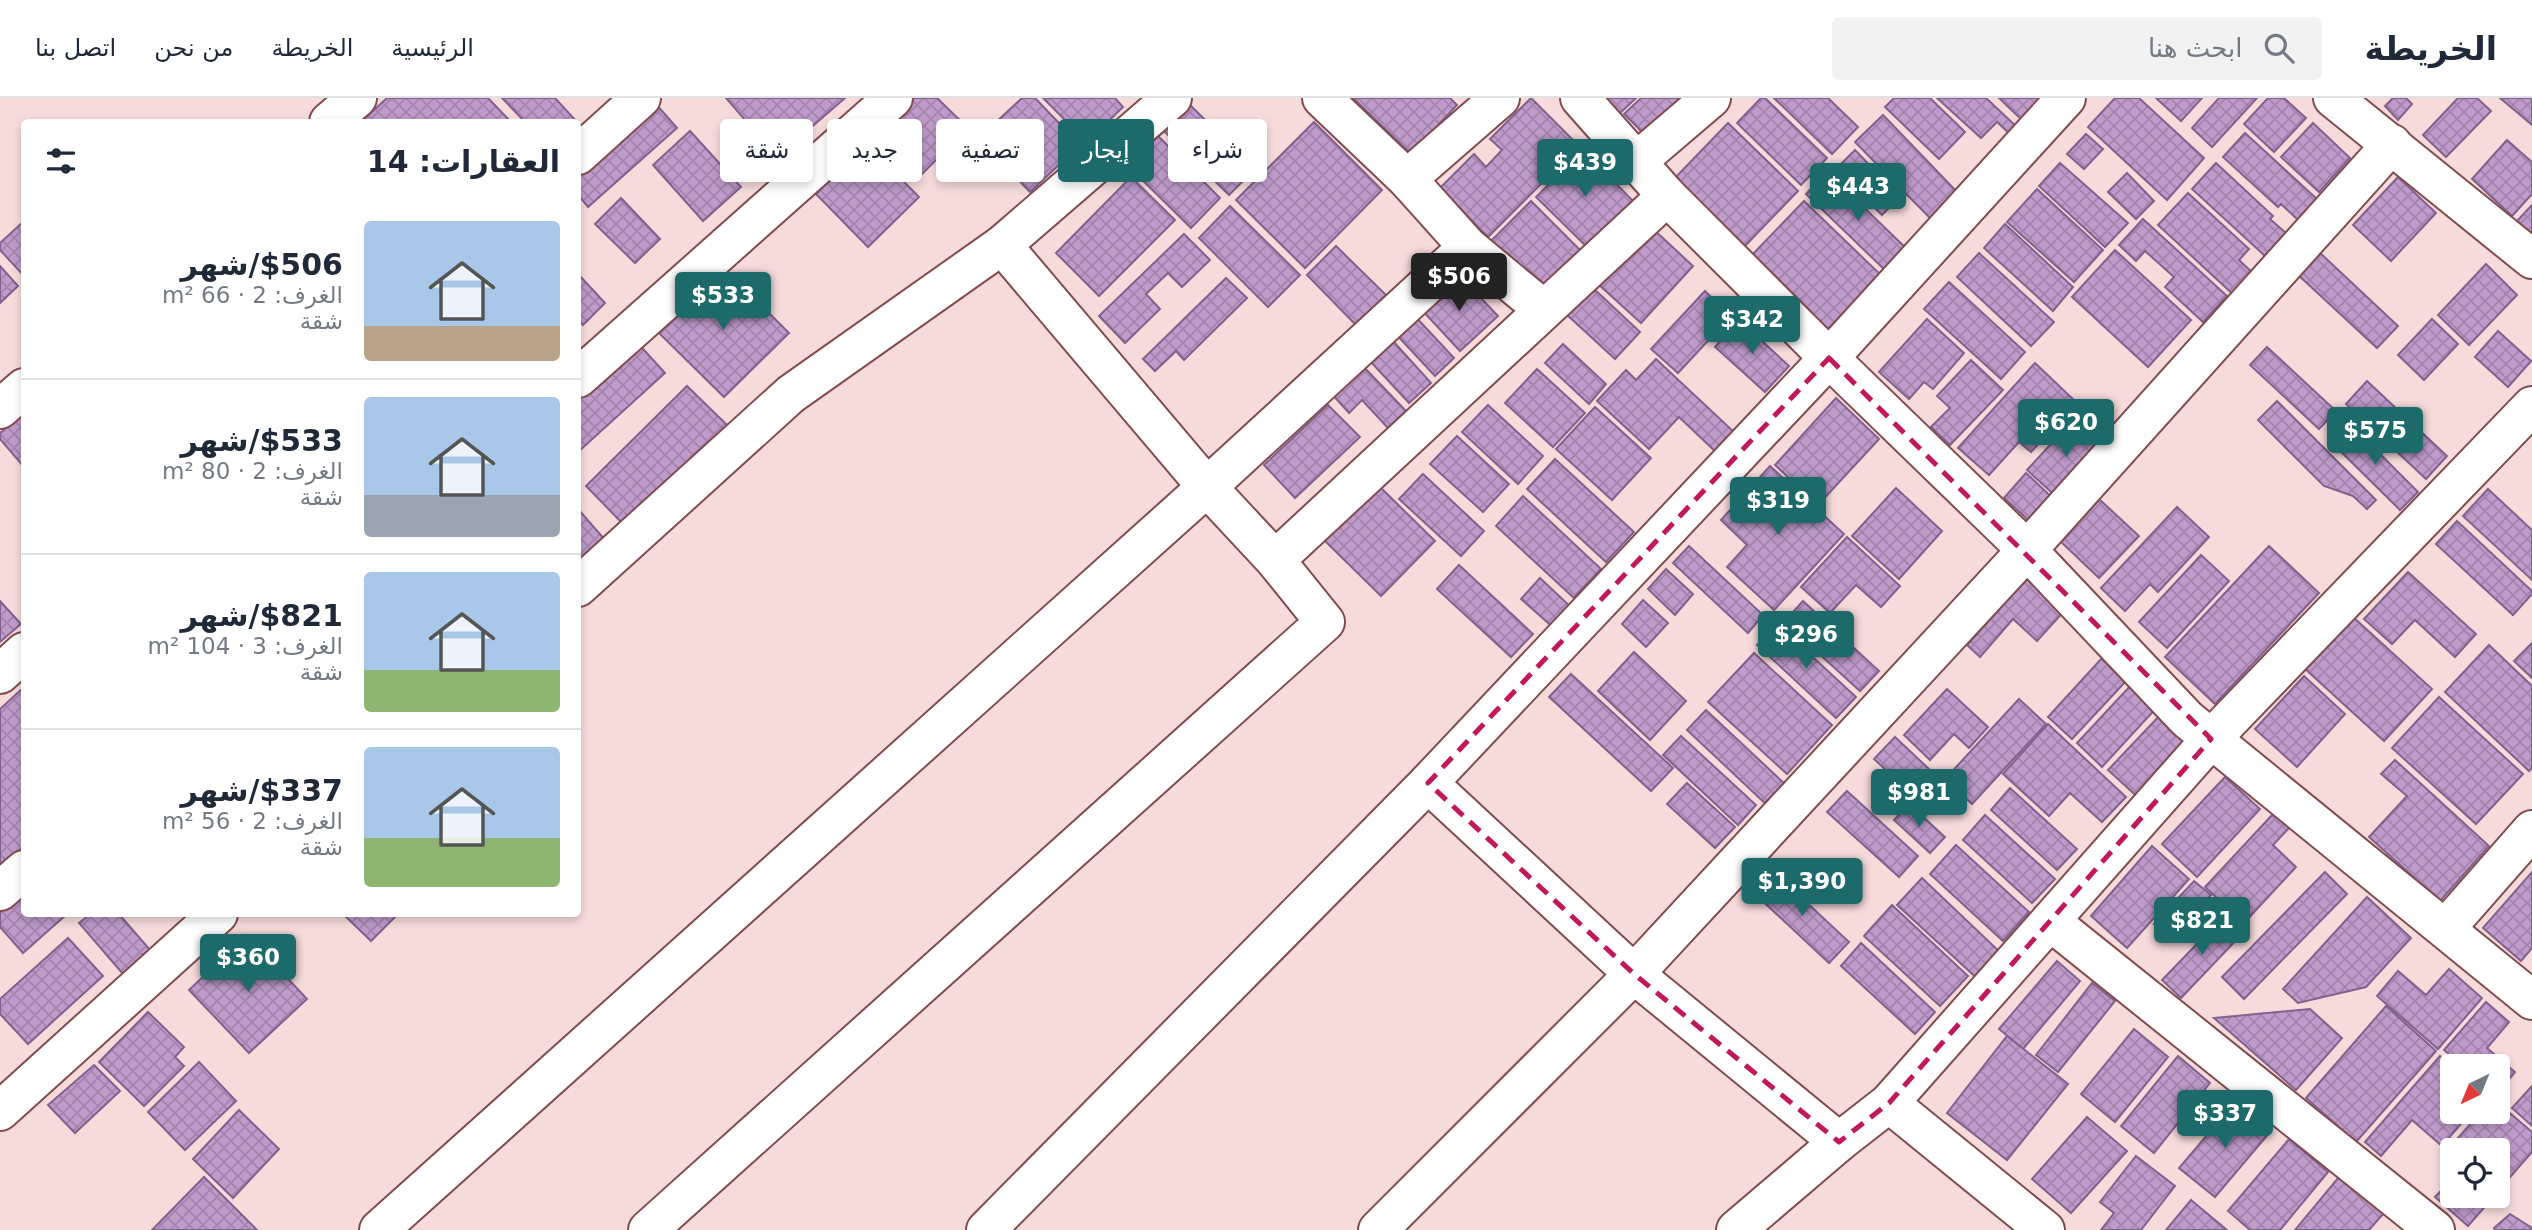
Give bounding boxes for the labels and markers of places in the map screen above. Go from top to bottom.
pin: $439 [1544,140,1626,199]
pin: $443 [1817,164,1899,223]
pin: $506 [1418,254,1500,313]
pin: $533 [682,272,764,332]
pin: $342 [1711,296,1793,356]
pin: $620 [2025,400,2107,459]
pin: $575 [2334,408,2416,467]
pin: $319 [1737,478,1819,537]
pin: $296 [1765,612,1847,671]
pin: $981 [1878,770,1960,829]
pin: $1,390 [1745,858,1859,918]
pin: $821 [2161,898,2243,957]
pin: $360 [207,934,289,994]
pin: $337 [2184,1090,2266,1150]

